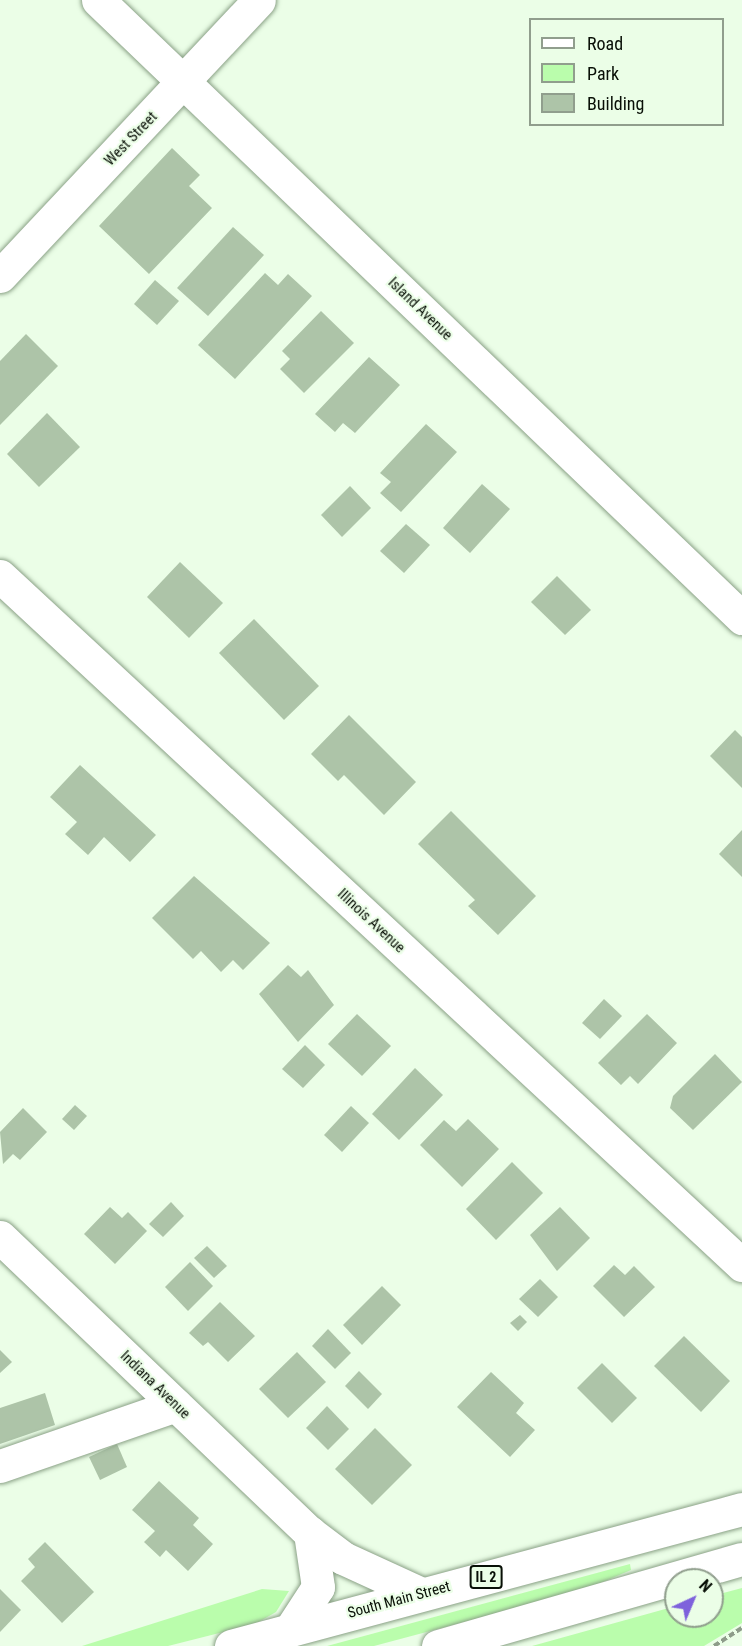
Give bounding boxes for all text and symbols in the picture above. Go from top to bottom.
legend [529,18,724,126]
text: Road [587,33,623,54]
text: Park [587,63,619,84]
text: Building [587,93,644,114]
street label: West Street [101,108,161,170]
street label: Island Avenue [384,274,456,344]
street label: Illinois Avenue [333,885,409,957]
street label: Indiana Avenue [116,1347,194,1423]
road number: IL 2 [470,1566,502,1588]
north arrow [664,1568,724,1628]
text: N [695,1576,716,1596]
street label: South Main Street [346,1578,452,1622]

